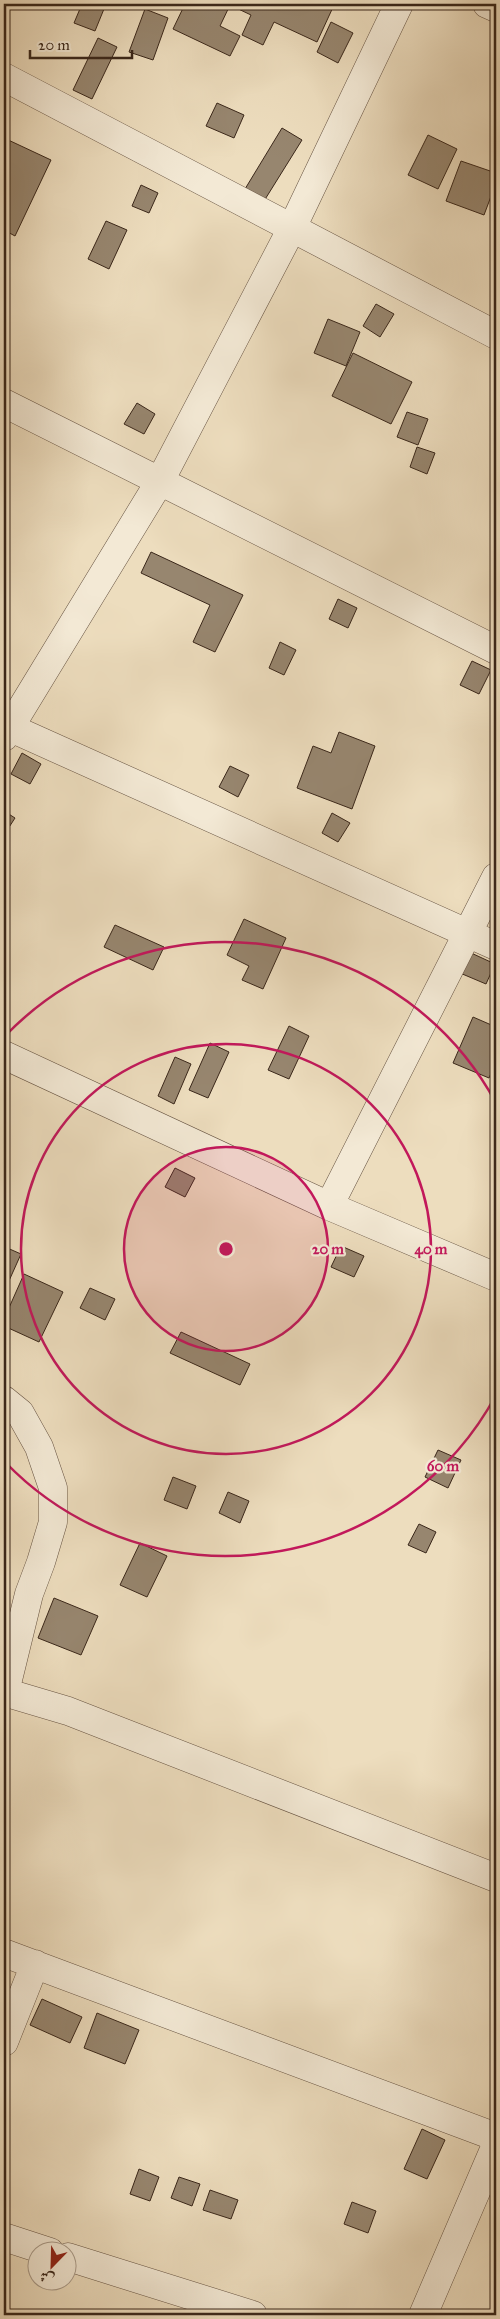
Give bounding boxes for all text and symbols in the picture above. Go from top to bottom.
scale bar [30,28,132,60]
text: 20 m [38,36,70,54]
centre of rings [217,1240,235,1258]
text: 20 m [312,1240,344,1258]
text: 40 m [415,1240,448,1259]
text: 60 m [427,1457,460,1475]
north arrow [28,2242,78,2292]
text: ش [37,2267,57,2288]

